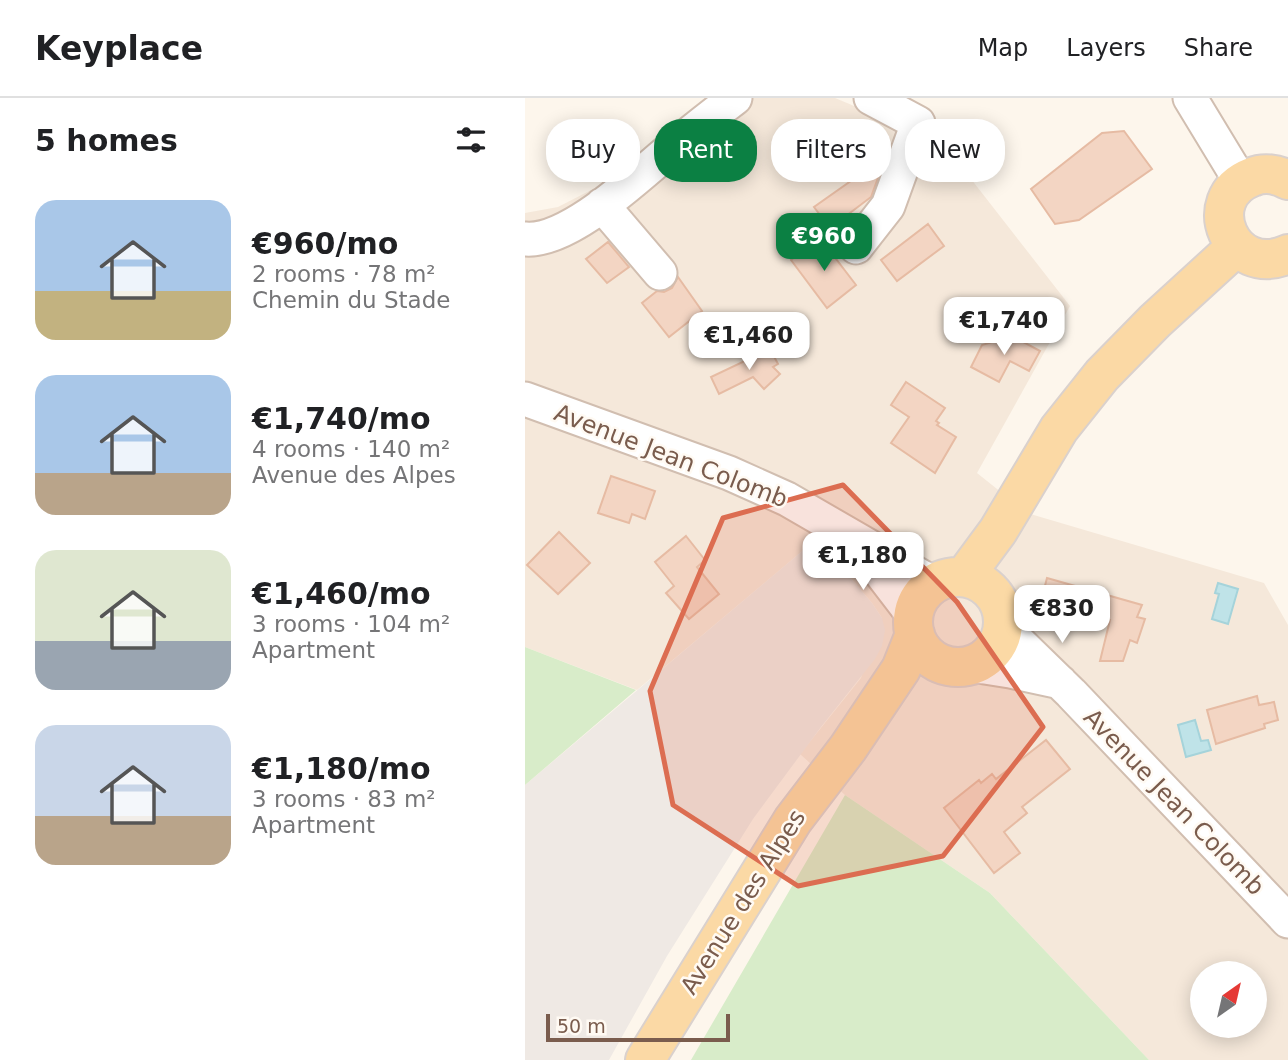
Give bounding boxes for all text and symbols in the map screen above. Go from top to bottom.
text: Keyplace [35,29,203,68]
text: Map [978,34,1028,62]
text: Layers [1066,34,1146,62]
text: Share [1184,34,1253,62]
chip: Buy [546,119,640,182]
chip: Rent [654,119,757,182]
chip: Filters [771,119,891,182]
chip: New [905,119,1005,182]
icon: filters [452,121,490,159]
text: 5 homes [35,123,178,158]
pin: €960 [783,214,865,273]
text: €960 [792,223,856,249]
text: €960/mo [252,226,398,261]
icon: home [91,228,175,312]
text: 2 rooms · 78 m² [252,261,436,287]
text: Chemin du Stade [252,287,450,313]
pin: €1,740 [947,298,1061,357]
text: €1,740 [960,307,1048,333]
pin: €1,460 [692,313,806,372]
text: €1,460 [705,322,793,348]
street label: Avenue Jean Colomb [550,399,792,513]
text: €1,740/mo [252,401,431,436]
icon: home [91,403,175,487]
text: 4 rooms · 140 m² [252,436,450,462]
text: Avenue des Alpes [252,462,456,488]
pin: €1,180 [806,532,920,592]
text: €1,180 [819,542,907,568]
text: €1,460/mo [252,576,431,611]
icon: home [91,578,175,662]
pin: €830 [1021,586,1103,645]
text: €830 [1030,595,1094,621]
text: 3 rooms · 104 m² [252,611,450,637]
text: Apartment [252,637,375,663]
street label: Avenue Jean Colomb [1078,703,1270,901]
text: €1,180/mo [252,751,431,786]
icon: home [91,753,175,837]
text: 3 rooms · 83 m² [252,786,436,812]
street label: Avenue des Alpes [675,804,811,1000]
text: Apartment [252,812,375,838]
north arrow [1190,961,1267,1038]
map controls [1190,961,1267,1038]
scale bar [546,1011,730,1043]
text: 50 m [557,1015,606,1037]

